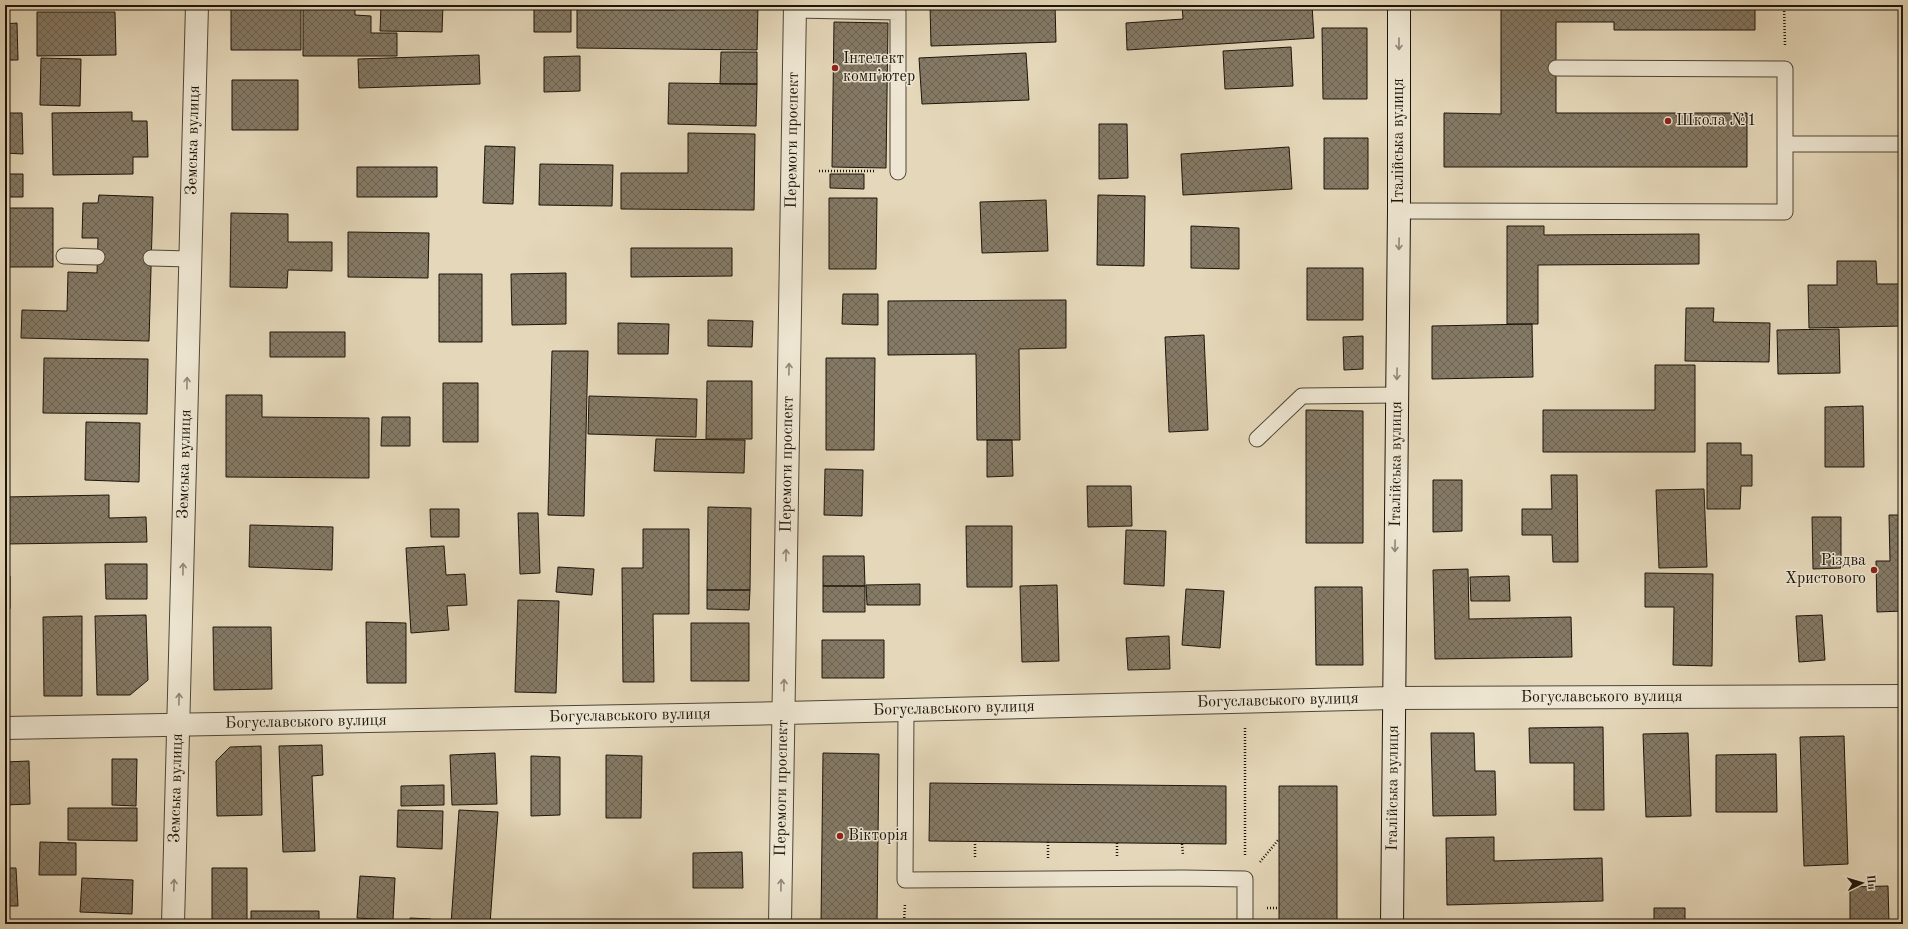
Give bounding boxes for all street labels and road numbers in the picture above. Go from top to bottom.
street label: Перемоги проспект [784,72,802,209]
street label: Італійська вулиця [1391,78,1407,204]
street label: Земська вулиця [184,85,203,195]
street label: Перемоги проспект [778,396,797,533]
street label: Італійська вулиця [1388,401,1405,527]
street label: Земська вулиця [176,409,194,519]
street label: Богуславського вулиця [1521,689,1683,705]
street label: Богуславського вулиця [1197,691,1359,711]
street label: Богуславського вулиця [873,699,1035,719]
street label: Богуславського вулиця [549,706,711,726]
street label: Богуславського вулиця [225,713,387,732]
street label: Перемоги проспект [773,720,791,856]
street label: Італійська вулиця [1385,725,1402,851]
street label: Земська вулиця [167,733,186,843]

